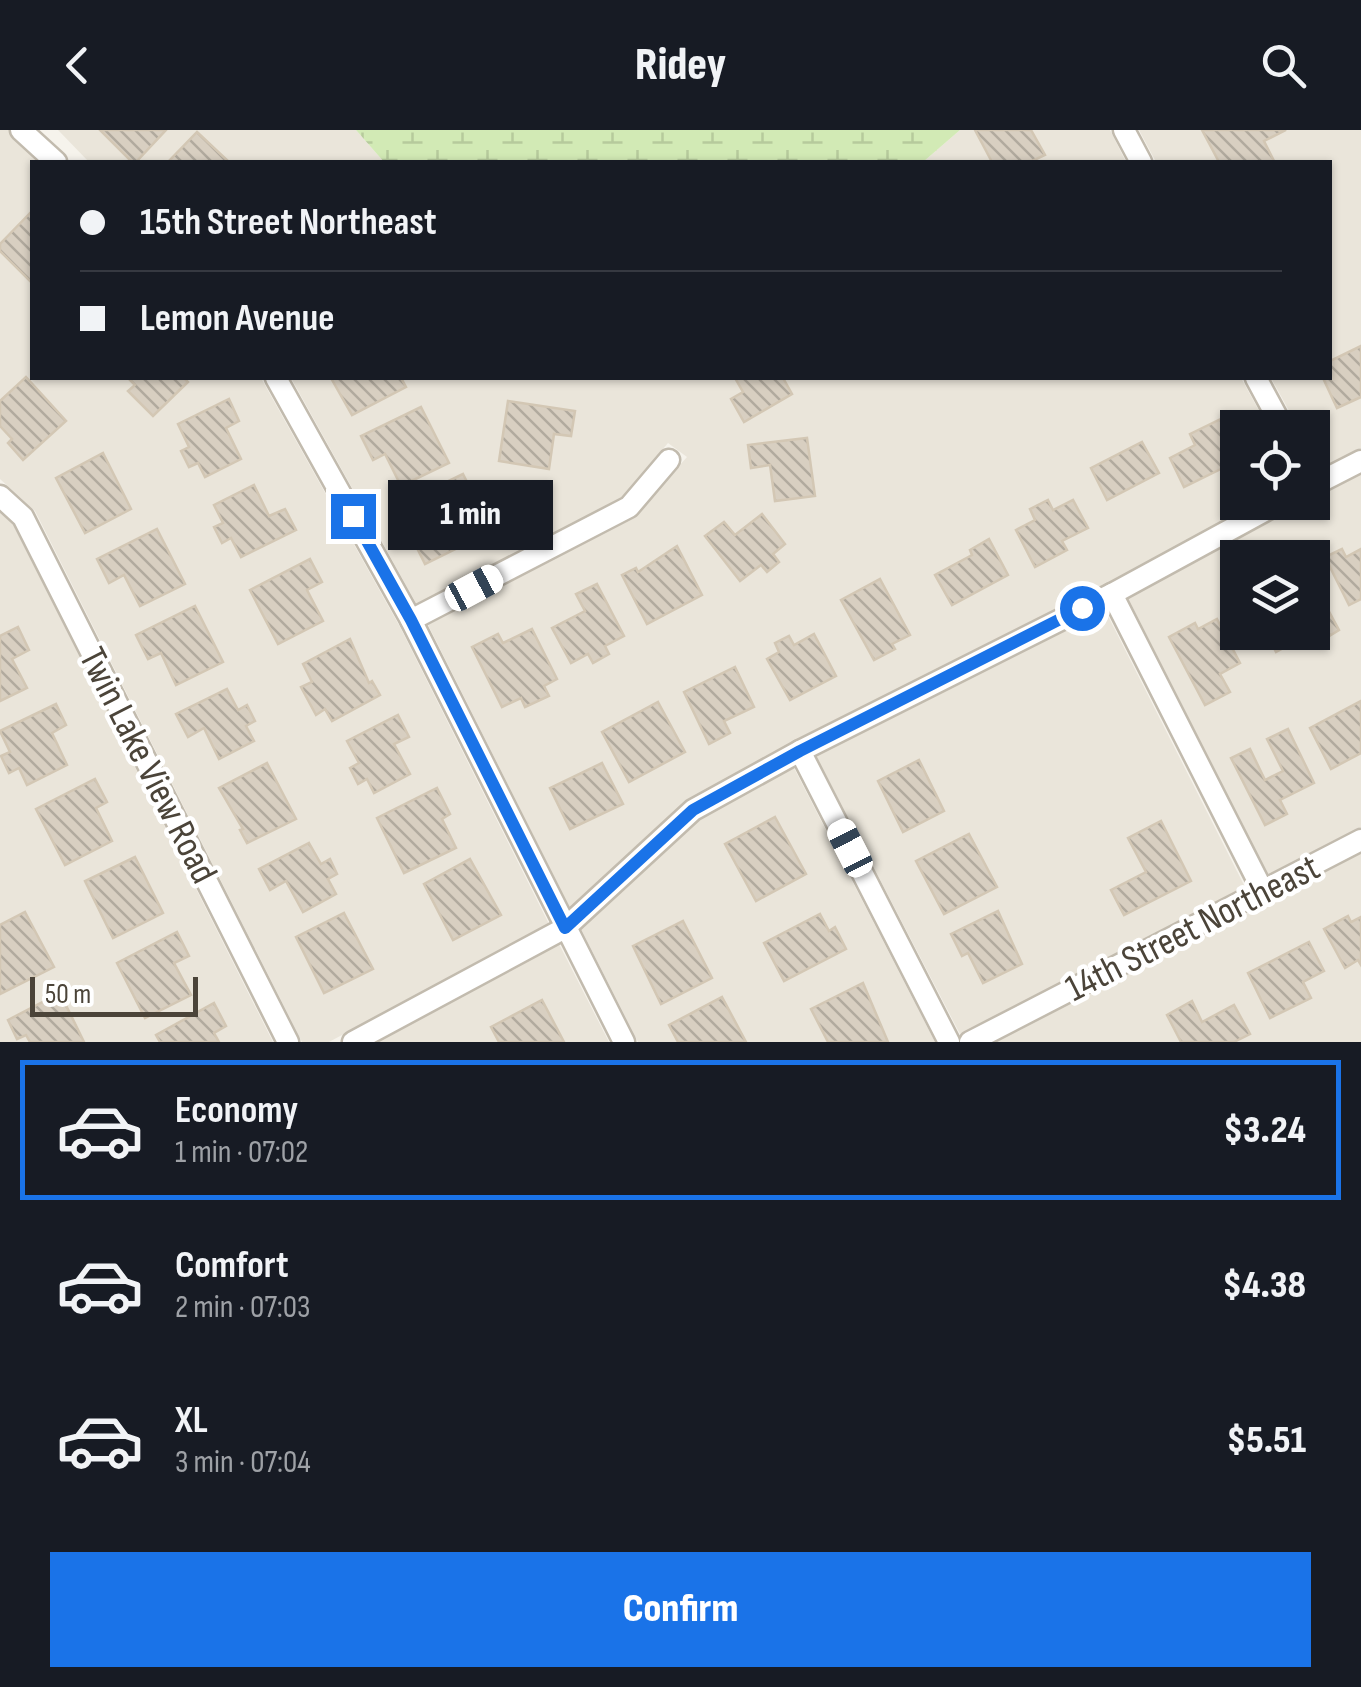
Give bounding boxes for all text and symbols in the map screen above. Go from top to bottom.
icon: back [50,38,105,93]
text: Ridey [635,38,726,93]
icon: search [1256,38,1311,93]
text: 15th Street Northeast [140,200,436,245]
text: Lemon Avenue [140,296,334,341]
map controls [1220,410,1330,650]
button: locate [1220,410,1330,520]
callout: 1 min [388,481,553,551]
route end [331,494,376,539]
text: 1 min [440,495,501,534]
button: layers [1220,540,1330,650]
car [440,561,508,615]
route start [1060,586,1105,631]
street label: Twin Lake View Road [69,640,226,891]
car [823,814,877,882]
street label: 14th Street Northeast [1058,845,1327,1012]
scale bar [30,972,198,1016]
text: 50 m [45,978,91,1011]
icon: car [55,1085,145,1175]
text: Economy [175,1088,298,1133]
text: $3.24 [1223,1108,1306,1153]
text: 1 min · 07:02 [175,1133,308,1172]
icon: car [55,1240,145,1330]
text: Comfort [175,1243,289,1288]
text: $4.38 [1222,1263,1306,1308]
text: 2 min · 07:03 [175,1288,311,1327]
icon: car [55,1395,145,1485]
text: XL [175,1398,208,1443]
text: $5.51 [1227,1418,1306,1463]
text: 3 min · 07:04 [175,1443,311,1482]
button: Confirm [50,1552,1311,1667]

